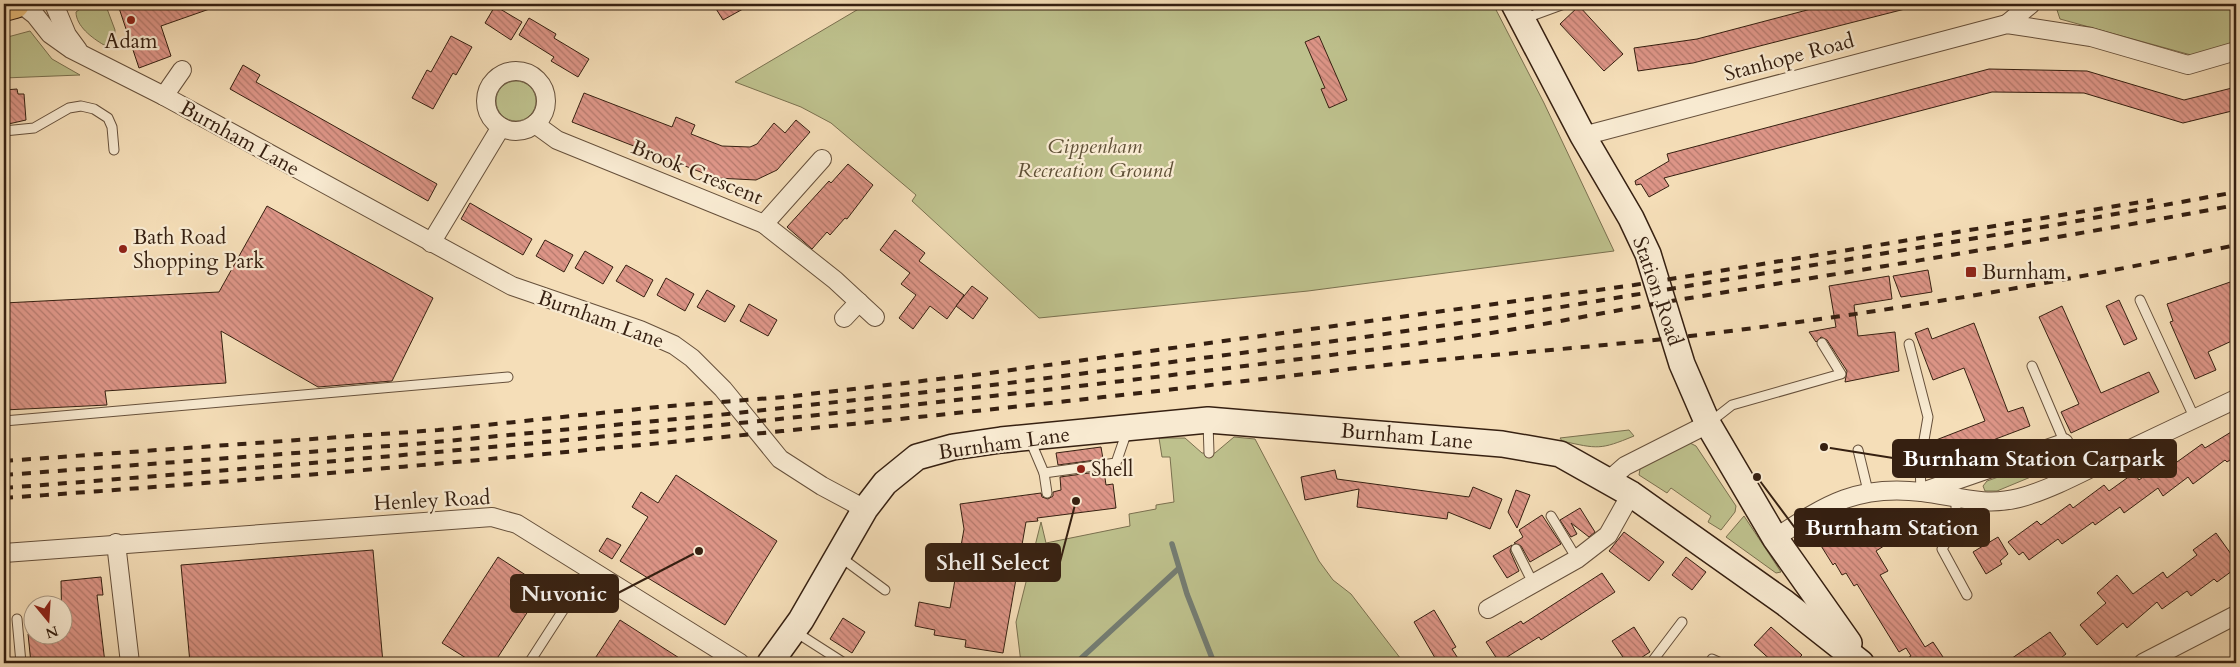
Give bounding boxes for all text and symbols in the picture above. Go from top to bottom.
marker: Adam [125,14,137,26]
street label: Stanhope Road [1721,26,1857,89]
place label: Adam [105,27,158,56]
street label: Burnham Lane [175,94,305,183]
park label: Cippenham Recreation Ground [1017,132,1174,185]
street label: Brook Crescent [627,133,767,212]
place label: Bath Road Shopping Park [133,223,265,276]
street label: Station Road [1625,233,1690,350]
marker: Bath Road Shopping Park [117,243,129,255]
place label: Burnham [1982,258,2066,287]
marker: Burnham [1964,265,1978,279]
street label: Burnham Lane [534,283,668,356]
street label: Burnham Lane [1340,416,1474,457]
street label: Burnham Lane [936,420,1072,467]
callout: Burnham Station Carpark [1893,440,2176,477]
text: Burnham Station Carpark [1903,444,2165,474]
place label: Shell [1091,455,1133,484]
marker: Shell [1075,463,1087,475]
street label: Henley Road [373,483,491,518]
callout: Burnham Station [1795,509,1989,546]
text: Burnham Station [1805,513,1979,543]
callout: Shell Select [926,544,1060,581]
text: Shell Select [936,548,1050,578]
callout: Nuvonic [511,575,618,612]
text: Nuvonic [521,579,607,609]
north arrow [22,594,72,644]
text: N [43,621,61,643]

